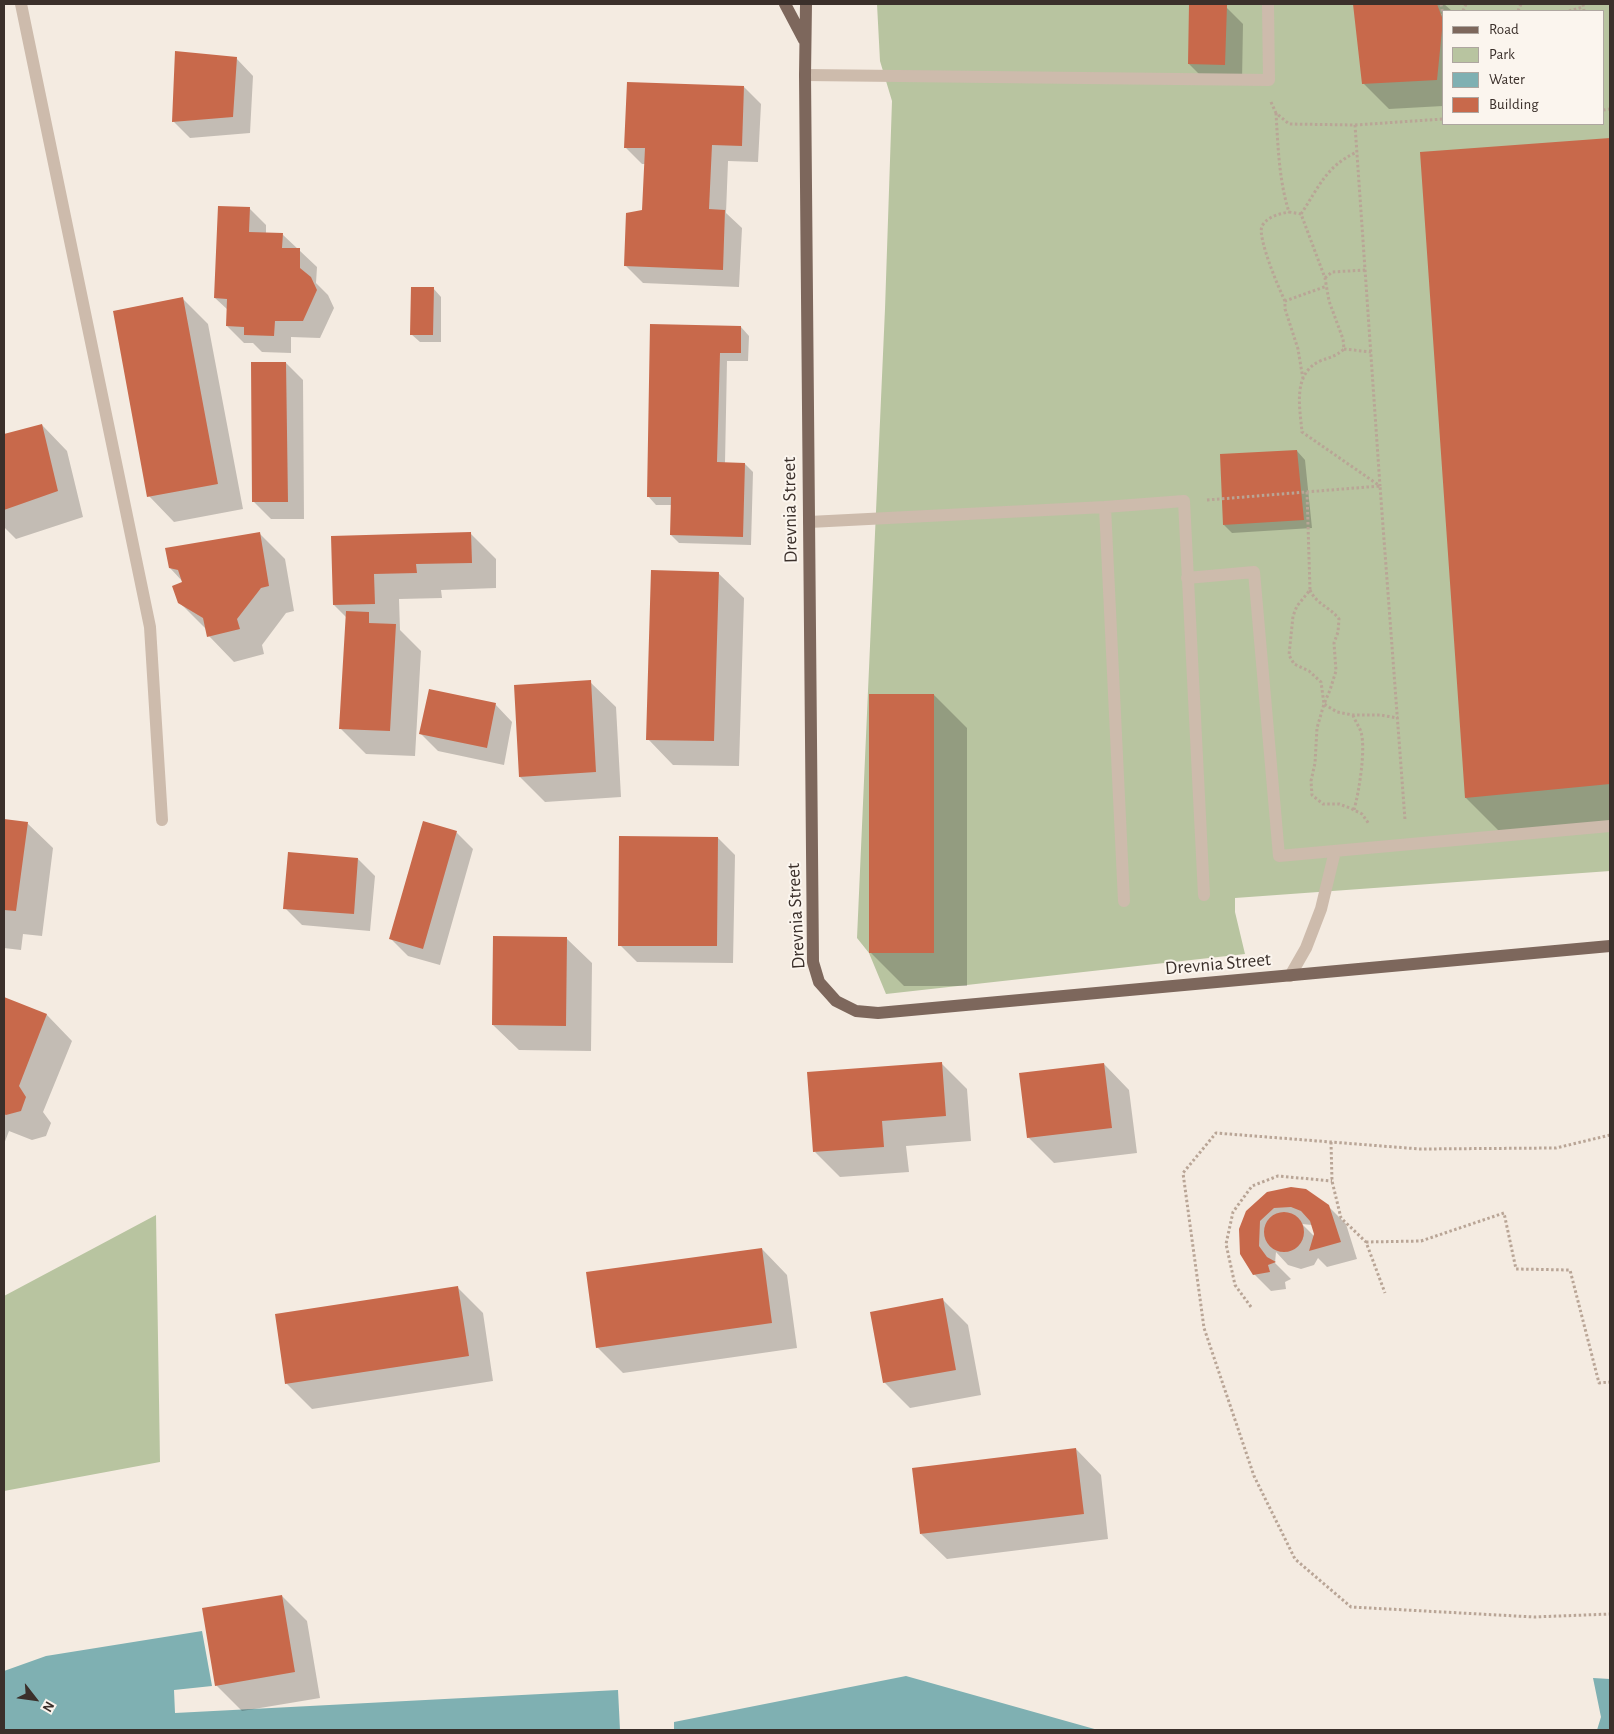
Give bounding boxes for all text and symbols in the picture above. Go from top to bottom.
legend [1442,10,1604,125]
text: Road [1489,22,1519,37]
text: Park [1489,47,1515,62]
text: Water [1489,72,1525,87]
text: Building [1489,97,1539,112]
street label: Drevnia Street [778,457,802,563]
street label: Drevnia Street [782,862,810,970]
street label: Drevnia Street [1164,948,1272,980]
north arrow [10,1674,60,1724]
text: N [39,1699,56,1714]

